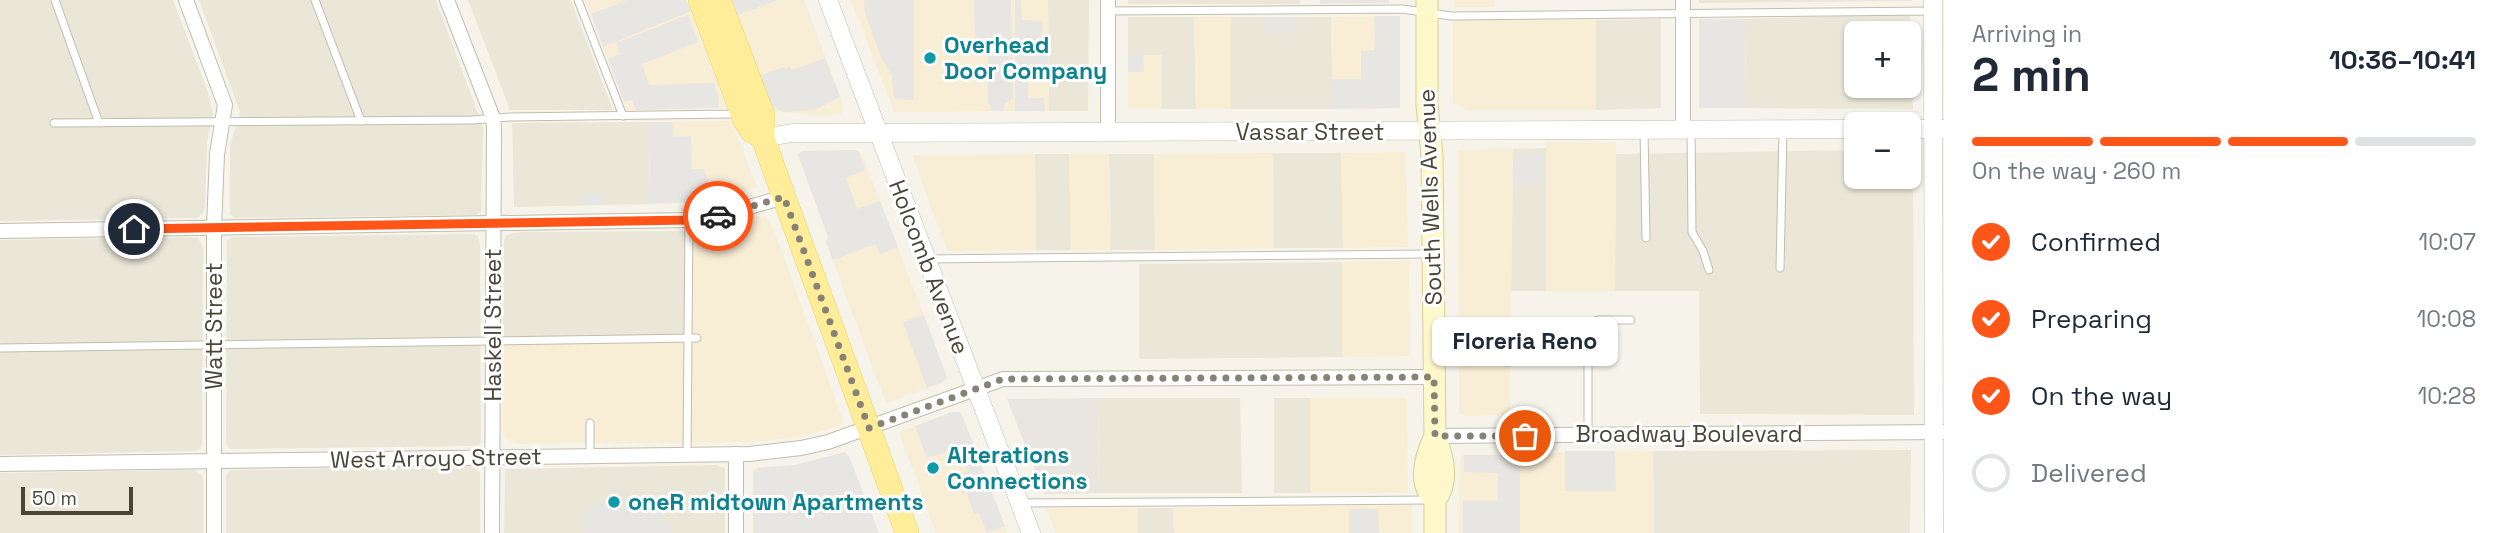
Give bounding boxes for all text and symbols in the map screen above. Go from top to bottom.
text: Arriving in [1972,19,2082,49]
map controls [1844,21,1921,189]
button: + [1844,21,1921,98]
place label: Overhead Door Company [944,30,1107,86]
text: 10:36–10:41 [2329,43,2476,77]
text: 2 min [1972,46,2091,104]
marker: Overhead Door Company [922,50,938,66]
street label: South Wells Avenue [1411,88,1449,306]
button: − [1844,112,1921,189]
street label: Vassar Street [1236,117,1384,147]
text: On the way · 260 m [1972,156,2181,186]
street label: Holcomb Avenue [882,176,976,358]
courier [683,181,753,251]
icon: car [699,197,737,235]
pin [104,199,164,259]
icon: home [115,210,153,248]
icon: check [1972,223,2010,261]
text: Confirmed [2031,225,2161,259]
text: 10:07 [2419,227,2476,257]
street label: Haskell Street [478,248,508,402]
street label: Watt Street [199,262,229,390]
icon: check [1972,300,2010,338]
text: Preparing [2031,302,2152,336]
text: 10:08 [2417,304,2476,334]
callout: Floreria Reno [1432,317,1618,366]
text: Floreria Reno [1453,326,1597,356]
icon: check [1972,377,2010,415]
text: On the way [2031,379,2172,413]
text: 10:28 [2418,381,2476,411]
pin [1495,406,1555,466]
icon: bag [1506,417,1544,455]
street label: Broadway Boulevard [1575,419,1803,449]
place label: Alterations Connections [947,440,1088,496]
street label: West Arroyo Street [330,441,542,475]
text: Delivered [2031,456,2147,490]
marker: Alterations Connections [925,460,941,476]
scale bar [21,484,133,516]
text: 50 m [32,486,77,511]
place label: oneR midtown Apartments [628,487,924,517]
marker: oneR midtown Apartments [606,494,622,510]

